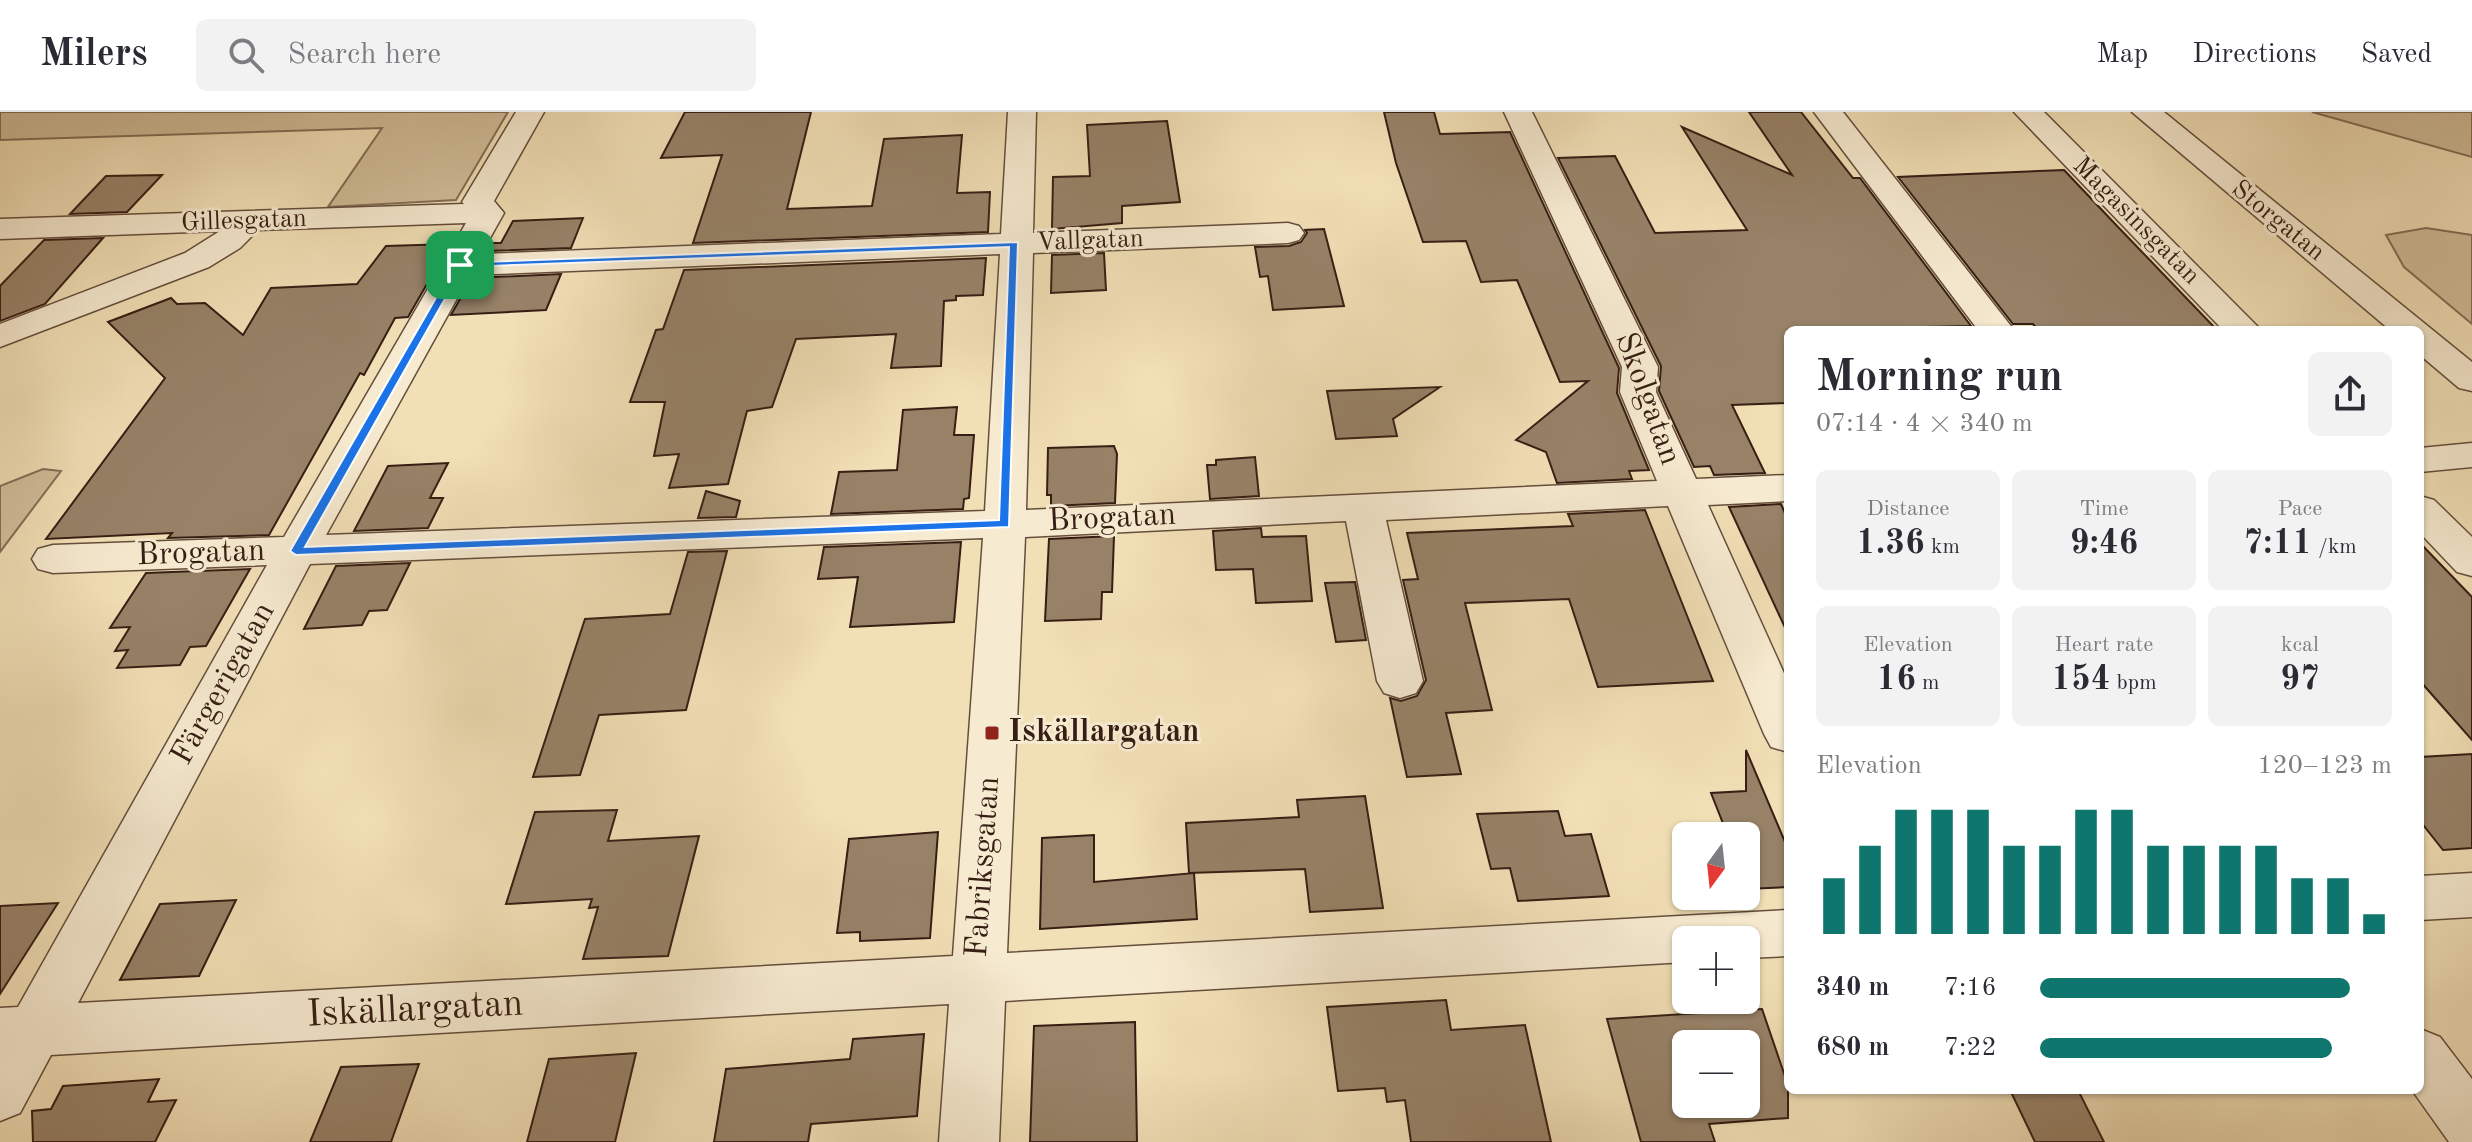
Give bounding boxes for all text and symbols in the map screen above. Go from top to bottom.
search box [196,19,756,91]
icon: search [224,33,268,77]
text: Milers [40,36,148,74]
text: Search here [288,40,441,70]
text: Map [2096,41,2148,69]
text: Directions [2192,41,2317,69]
text: Saved [2361,41,2432,69]
street label: Magasinsgatan [2067,152,2205,290]
street label: Storgatan [2226,176,2330,266]
street label: Gillesgatan [181,206,307,236]
street label: Vallgatan [1036,226,1144,256]
pin [426,231,494,299]
icon: arrive [438,243,482,287]
street label: Skolgatan [1608,329,1686,469]
button: share [2308,352,2392,436]
text: Morning run [1816,356,2063,400]
text: 07:14 · 4 × 340 m [1816,411,2033,437]
text: Distance [1867,498,1949,520]
text: Time [2079,498,2129,520]
text: Pace [2278,498,2322,520]
street label: Brogatan [1047,500,1177,538]
text: 1.36 [1856,527,1925,561]
text: 9:46 [2070,527,2138,561]
text: 7:11 [2243,527,2312,561]
street label: Brogatan [136,536,266,572]
text: km [1925,536,1960,558]
text: /km [2312,536,2357,558]
street label: Färgerigatan [166,597,282,771]
text: Elevation [1863,634,1953,656]
text: Heart rate [2055,634,2153,656]
text: kcal [2281,634,2319,656]
text: 16 [1876,663,1916,697]
text: 154 [2051,663,2110,697]
text: 97 [2280,663,2320,697]
text: m [1916,672,1940,694]
text: bpm [2110,672,2157,694]
place label: Iskällargatan [1008,717,1200,749]
marker: Iskällargatan [983,724,1001,742]
text: Elevation [1816,753,1922,779]
text: 120–123 m [2257,753,2392,779]
street label: Fabriksgatan [962,775,1006,959]
north arrow [1672,822,1760,910]
map controls [1672,822,1760,1118]
button: + [1672,926,1760,1014]
text: 340 m [1816,975,1889,1001]
text: 7:16 [1944,975,1997,1001]
street label: Iskällargatan [306,985,524,1035]
button: − [1672,1030,1760,1118]
text: 680 m [1816,1035,1889,1061]
text: 7:22 [1944,1035,1997,1061]

